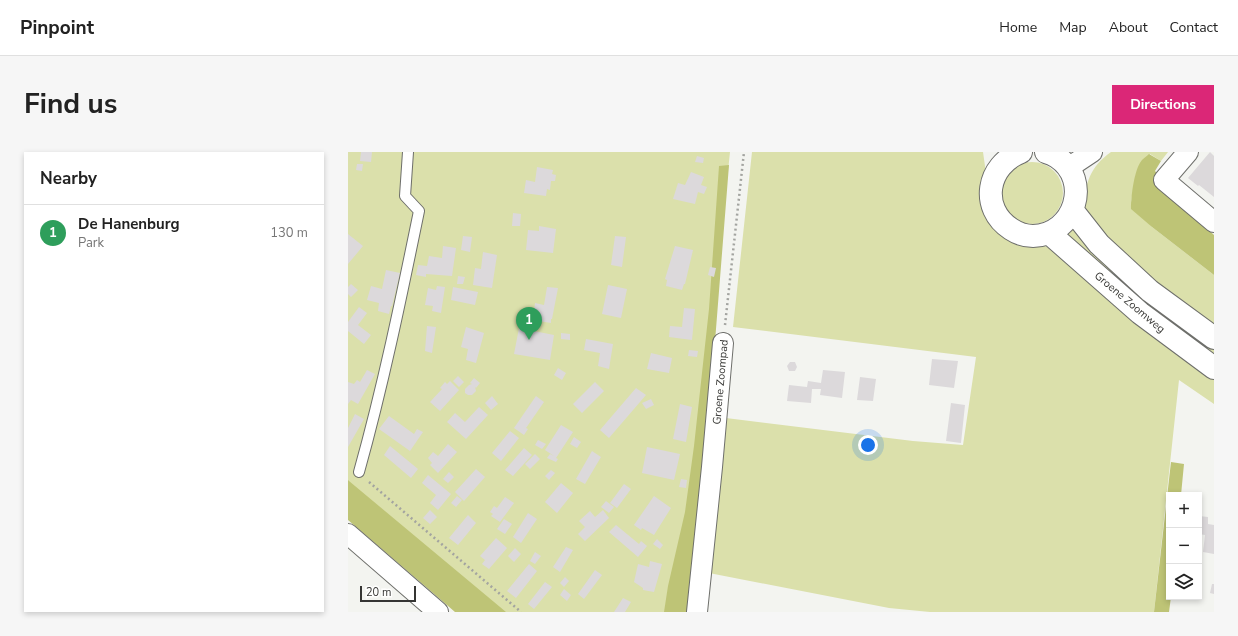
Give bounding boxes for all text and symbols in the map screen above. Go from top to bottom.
text: Pinpoint [20,15,94,41]
text: Home [999,18,1037,37]
text: Map [1059,18,1087,37]
text: About [1109,18,1148,37]
text: Contact [1170,18,1218,37]
text: Find us [24,85,118,123]
button: Directions [1112,85,1214,124]
text: Nearby [40,167,97,190]
text: De Hanenburg [78,214,180,234]
text: 1 [49,224,57,242]
text: 130 m [270,224,308,242]
text: Park [78,234,104,252]
street label: Groene Zoomweg [1091,268,1168,336]
pin: 1 [516,307,542,340]
street label: Groene Zoompad [709,339,732,425]
your location [858,435,878,455]
map controls [1166,492,1202,600]
button: + [1166,492,1202,528]
button: − [1166,528,1202,564]
button: layers [1166,564,1202,600]
scale bar [360,584,416,603]
text: 20 m [366,585,391,600]

